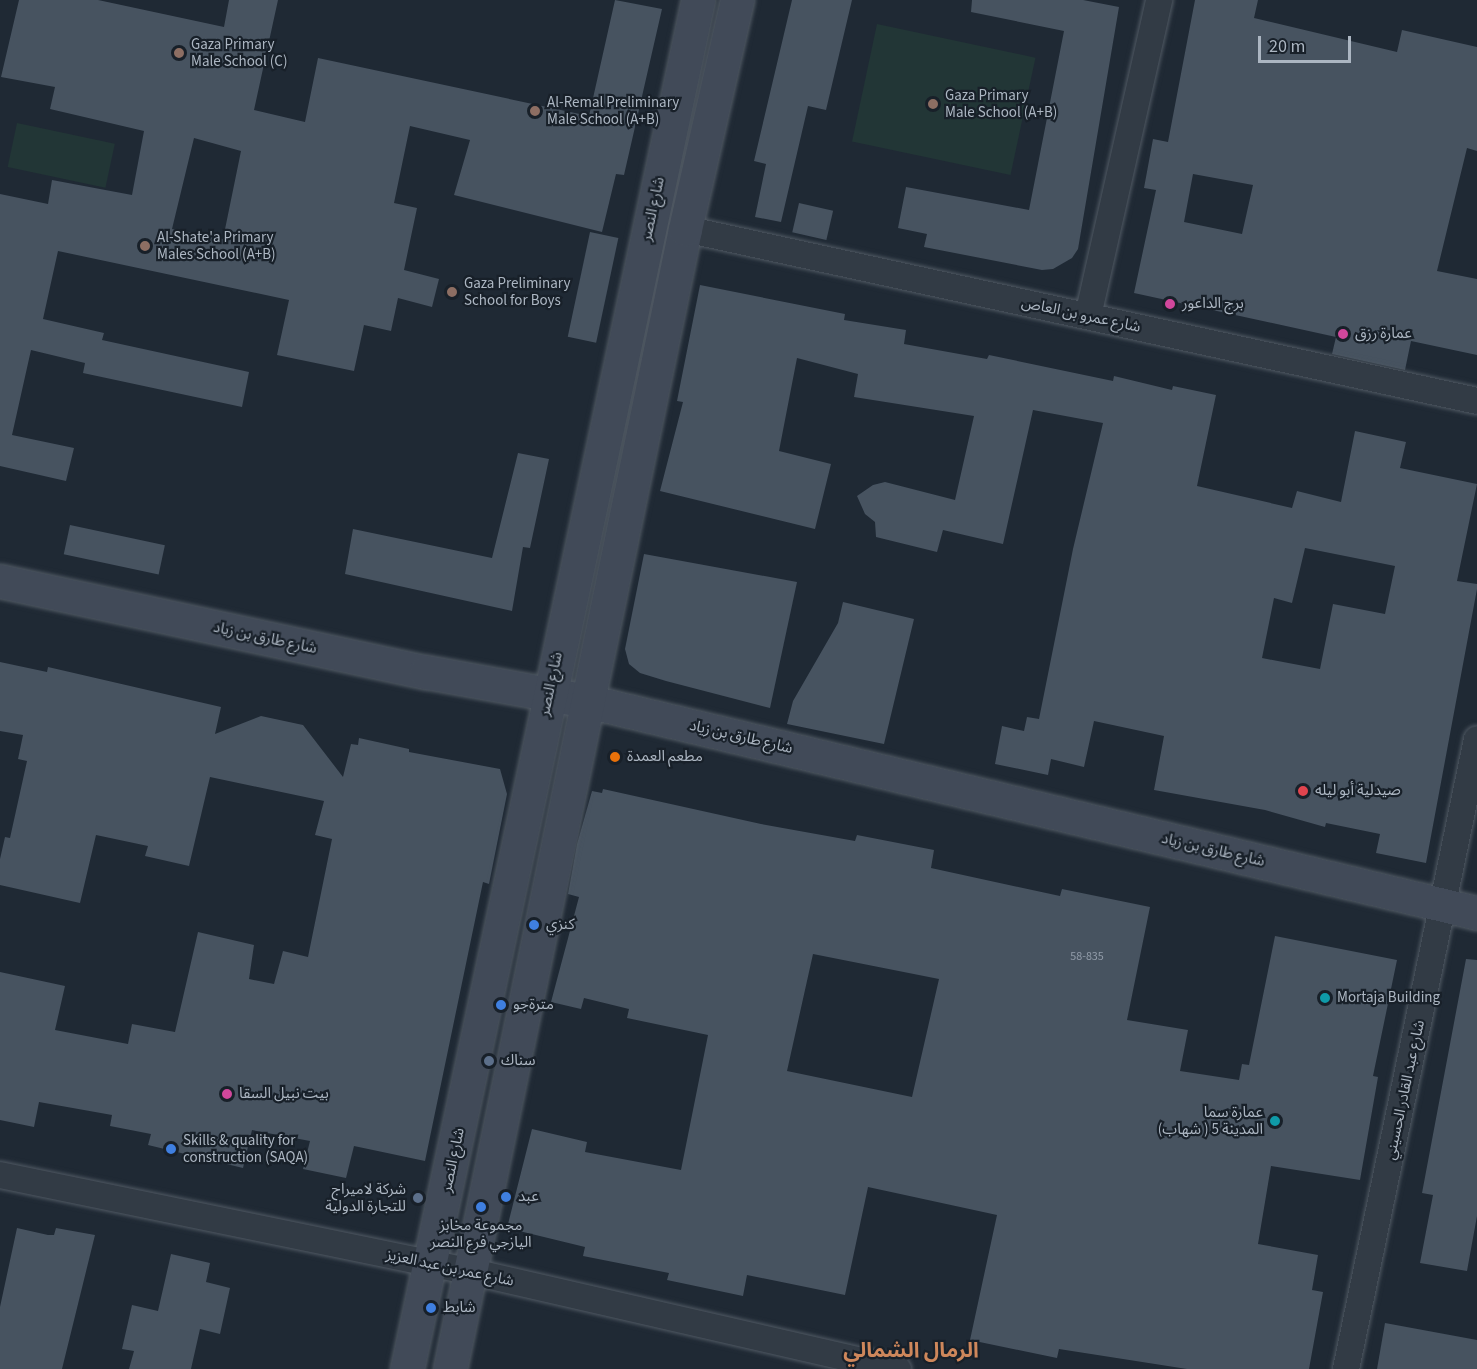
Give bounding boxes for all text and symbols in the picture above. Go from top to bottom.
scale bar [1261,24,1354,62]
text: 20 m [1269,34,1305,59]
place label: Gaza Primary Male School (C) [191,35,287,70]
marker: Gaza Primary Male School (C) [172,46,186,60]
place label: Gaza Primary Male School (A+B) [945,86,1057,121]
place label: Al-Remal Preliminary Male School (A+B) [547,93,679,128]
marker: Gaza Primary Male School (A+B) [926,97,940,111]
marker: Al-Remal Preliminary Male School (A+B) [528,104,542,118]
street label: شارع النصر [637,175,669,243]
place label: Al-Shate'a Primary Males School (A+B) [157,228,276,263]
marker: Al-Shate'a Primary Males School (A+B) [138,239,152,253]
place label: Gaza Preliminary School for Boys [464,274,570,309]
marker: Gaza Preliminary School for Boys [445,285,459,299]
street label: شارع عمرو بن العاص [1020,294,1142,336]
place label: برج الداعور [1182,295,1244,313]
marker: برج الداعور [1163,297,1177,311]
place label: عمارة رزق [1355,325,1412,343]
marker: عمارة رزق [1336,327,1350,341]
street label: شارع طارق بن زياد [212,618,318,658]
street label: شارع النصر [535,650,567,718]
street label: شارع طارق بن زياد [688,716,794,758]
place label: مطعم العمدة [627,748,703,766]
marker: مطعم العمدة [608,750,622,764]
place label: صيدلية أبو ليله [1315,782,1401,800]
marker: صيدلية أبو ليله [1296,784,1310,798]
street label: شارع طارق بن زياد [1160,829,1266,871]
place label: كنزي [546,916,575,934]
marker: كنزي [527,918,541,932]
house number: 58-835 [1070,950,1104,964]
place label: Mortaja Building [1337,989,1440,1007]
marker: Mortaja Building [1318,991,1332,1005]
place label: مترةجو [513,996,554,1014]
marker: مترةجو [494,998,508,1012]
street label: شارع عبد القادر الحسيني [1381,1018,1429,1162]
place label: سناك [501,1052,535,1070]
marker: سناك [482,1054,496,1068]
place label: بيت نبيل السقا [239,1085,329,1103]
marker: بيت نبيل السقا [220,1087,234,1101]
place label: عمارة سما المدينة 5 ( شهاب) [1158,1103,1263,1138]
marker: عمارة سما المدينة 5 ( شهاب) [1268,1114,1282,1128]
street label: شارع النصر [437,1126,469,1194]
place label: Skills & quality for construction (SAQA) [183,1131,308,1166]
marker: Skills & quality for construction (SAQA) [164,1142,178,1156]
place label: شركة لاميراج للتجارة الدولية [325,1180,406,1215]
place label: عبد [518,1188,539,1206]
marker: عبد [499,1190,513,1204]
marker: شركة لاميراج للتجارة الدولية [411,1191,425,1205]
marker: مجموعة مخابز اليازجي فرع النصر [474,1200,488,1214]
place label: مجموعة مخابز اليازجي فرع النصر [430,1216,532,1251]
street label: شارع عمر بن عبد العزيز [384,1246,516,1290]
place label: شابط [443,1299,476,1317]
marker: شابط [424,1301,438,1315]
district label: الرمال الشمالي [843,1337,979,1363]

